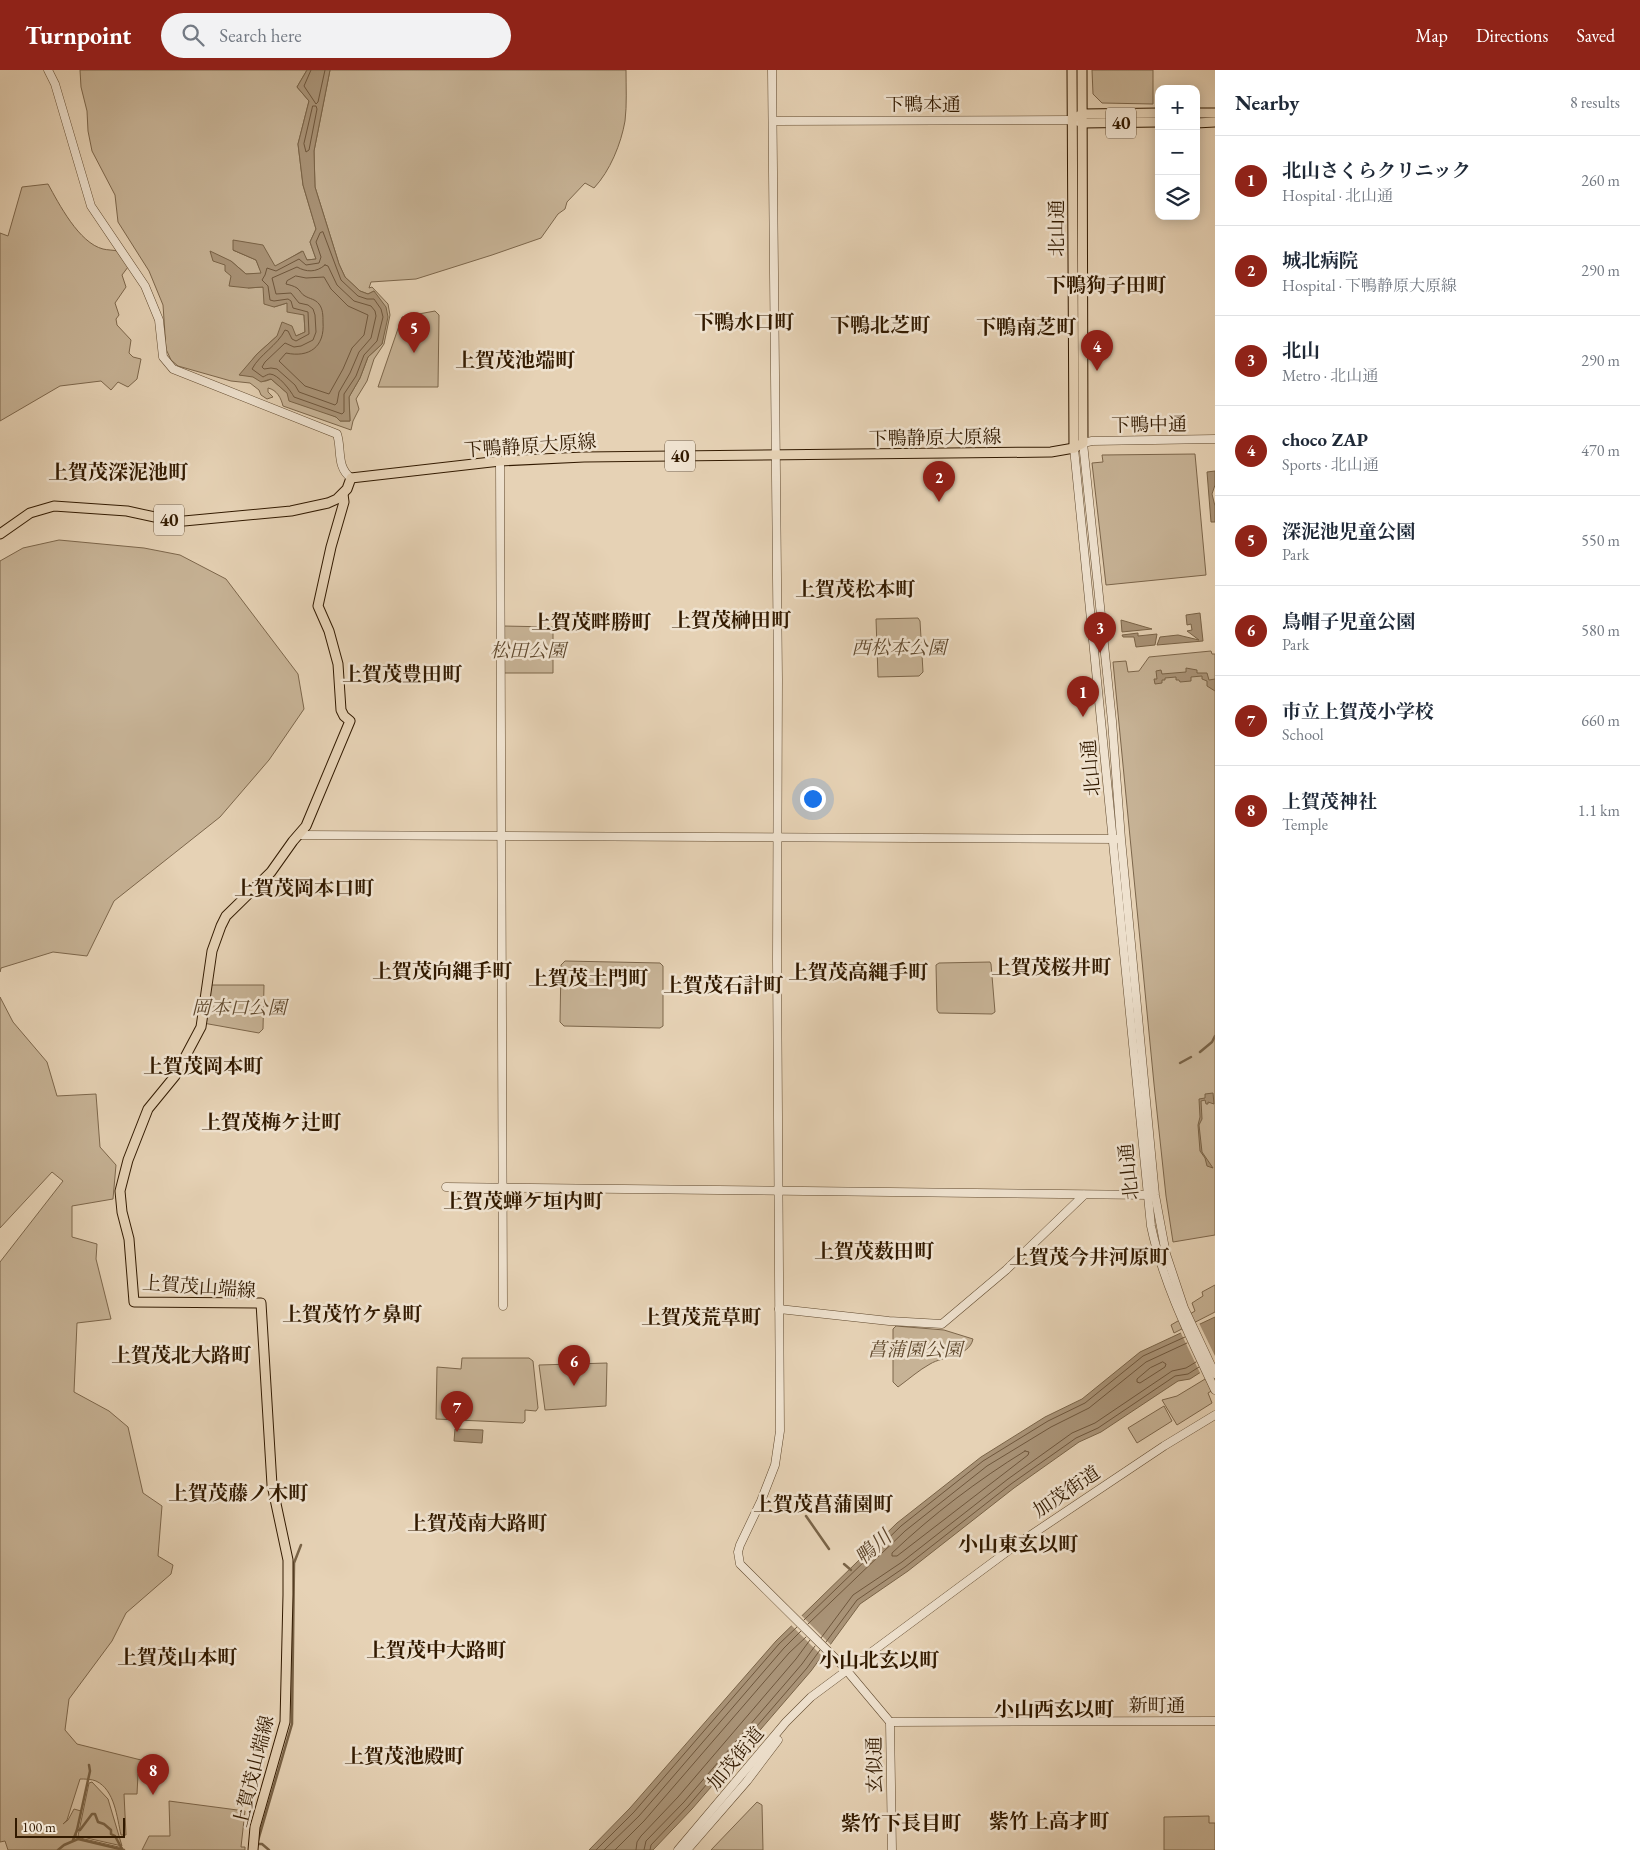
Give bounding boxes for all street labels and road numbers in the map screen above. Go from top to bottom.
street label: 下鴨本通 [885,92,961,117]
road number: 40 [1106,108,1136,138]
street label: 北山通 [1044,199,1069,257]
street label: 下鴨中通 [1111,411,1187,438]
street label: 下鴨静原大原線 [868,424,1002,451]
street label: 下鴨静原大原線 [463,428,597,463]
road number: 40 [665,441,695,472]
road number: 40 [154,504,184,536]
street label: 北山通 [1076,738,1105,797]
street label: 北山通 [1113,1142,1144,1202]
street label: 上賀茂山端線 [141,1270,257,1303]
street label: 加茂街道 [1028,1460,1105,1523]
street label: 新町通 [1128,1693,1186,1718]
street label: 上賀茂山端線 [228,1713,279,1829]
street label: 加茂街道 [701,1721,769,1795]
street label: 玄似通 [862,1736,887,1794]

